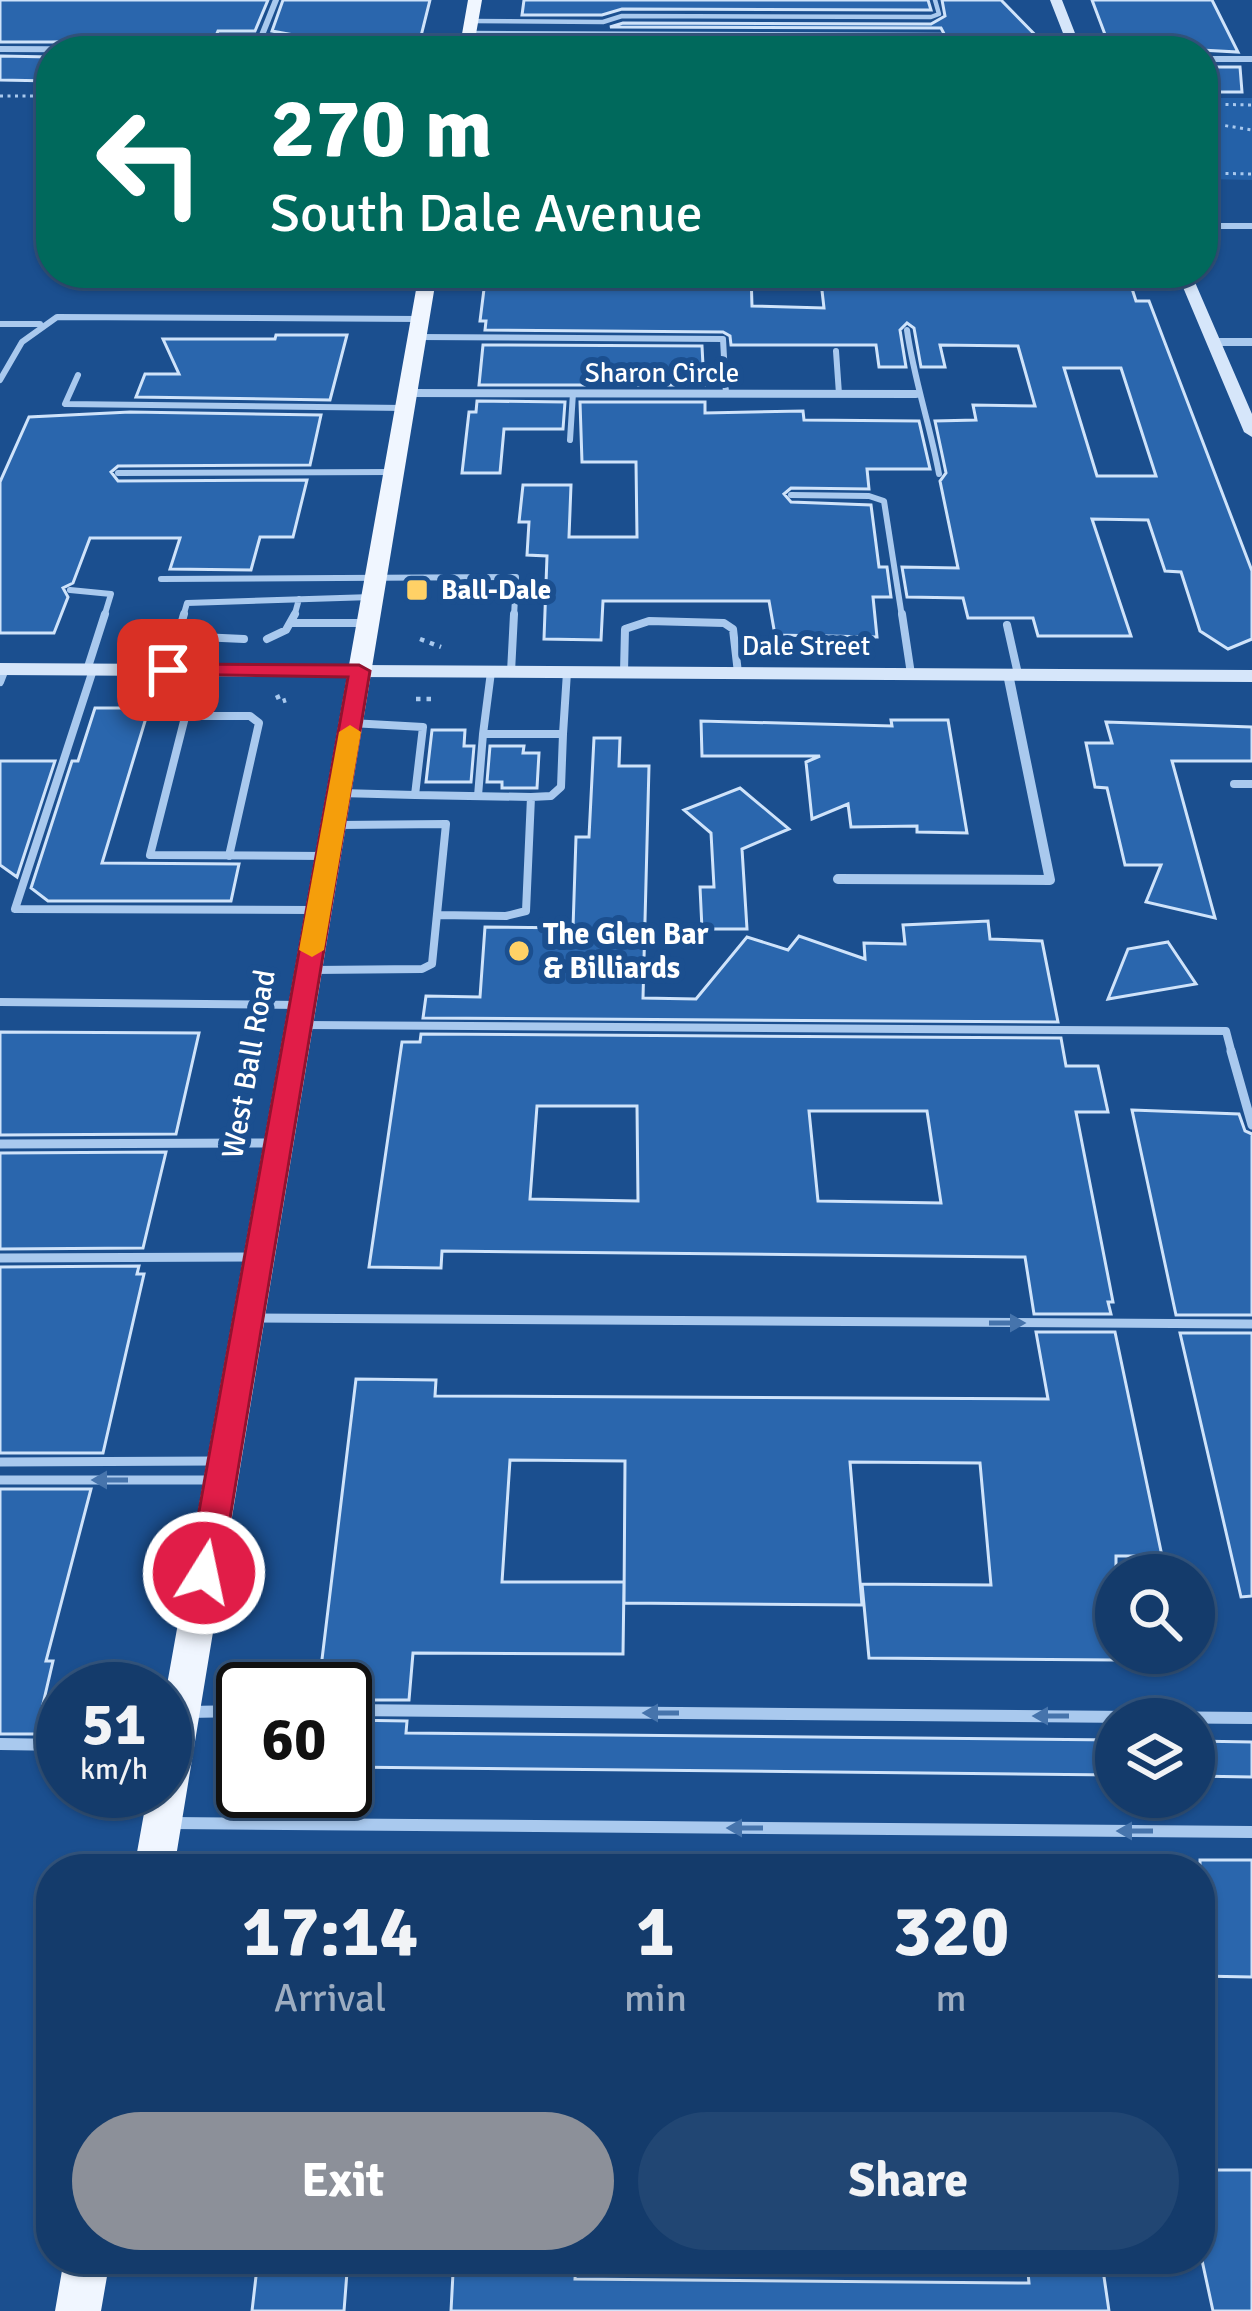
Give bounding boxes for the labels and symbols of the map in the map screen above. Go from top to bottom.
street label: Sharon Circle [585,357,739,390]
place label: Ball-Dale [441,574,551,607]
marker: Ball-Dale [404,577,430,603]
pin [117,619,219,721]
street label: Dale Street [742,630,870,663]
place label: The Glen Bar & Billiards [543,916,709,987]
marker: The Glen Bar & Billiards [506,938,532,964]
street label: West Ball Road [214,967,284,1161]
one-way arrow [989,1313,1027,1333]
one-way arrow [90,1470,128,1490]
position arrow [141,1510,267,1636]
speed limit sign: 60 [216,1662,372,1818]
one-way arrow [641,1703,679,1723]
one-way arrow [1031,1706,1069,1726]
one-way arrow [725,1818,763,1838]
one-way arrow [1115,1821,1153,1841]

